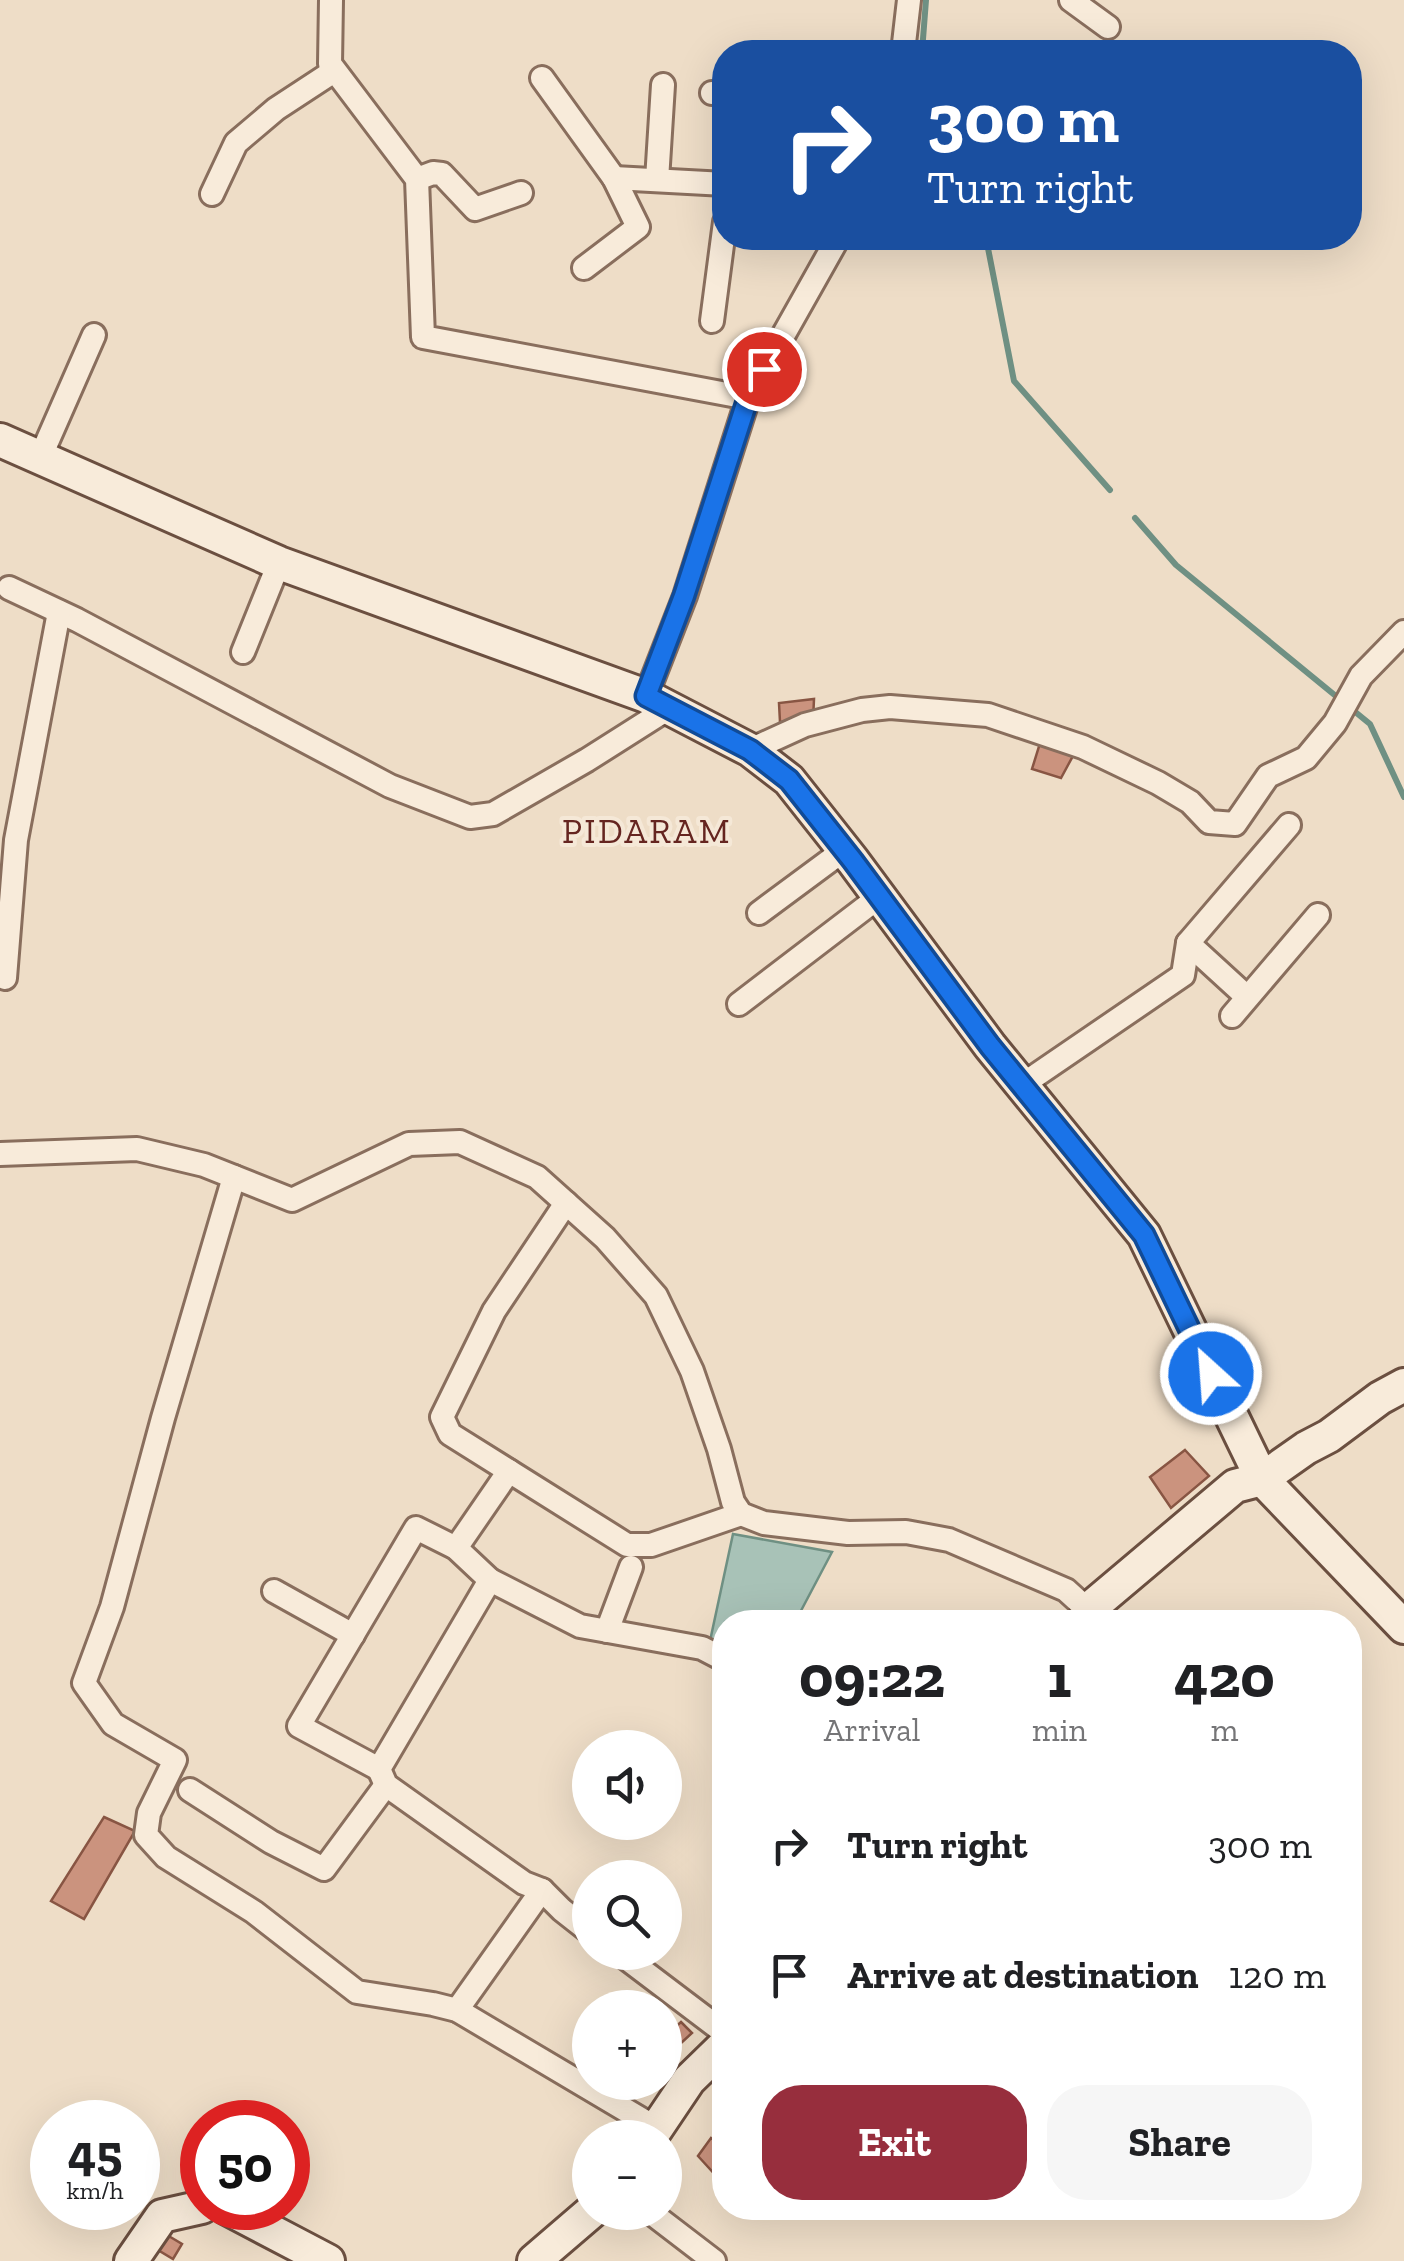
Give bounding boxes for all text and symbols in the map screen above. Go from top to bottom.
text: 300 m [927,76,1119,160]
icon: right [762,80,892,210]
text: Turn right [927,161,1133,215]
pin [722,327,807,412]
icon: arrive [737,342,792,397]
district label: PIDARAM [562,810,732,852]
position arrow [1159,1322,1263,1426]
text: 09:22 [799,1640,945,1712]
text: 1 [1047,1640,1072,1712]
text: 420 [1174,1640,1275,1712]
text: Arrival [824,1711,920,1749]
text: min [1032,1711,1087,1749]
text: m [1211,1711,1238,1749]
map controls [572,1730,682,2230]
button: sound [572,1730,682,1840]
icon: right [762,1818,817,1873]
text: Turn right [847,1822,1027,1868]
text: 300 m [1208,1822,1312,1868]
button: search [572,1860,682,1970]
icon: arrive [762,1948,817,2003]
text: Arrive at destination [847,1952,1198,1998]
text: 120 m [1228,1952,1326,1998]
button: + [572,1990,682,2100]
button: Exit [762,2085,1027,2200]
button: Share [1047,2085,1312,2200]
speed limit sign: 50 [180,2100,310,2230]
button: − [572,2120,682,2230]
text: 45 [68,2123,122,2183]
text: km/h [66,2175,124,2205]

